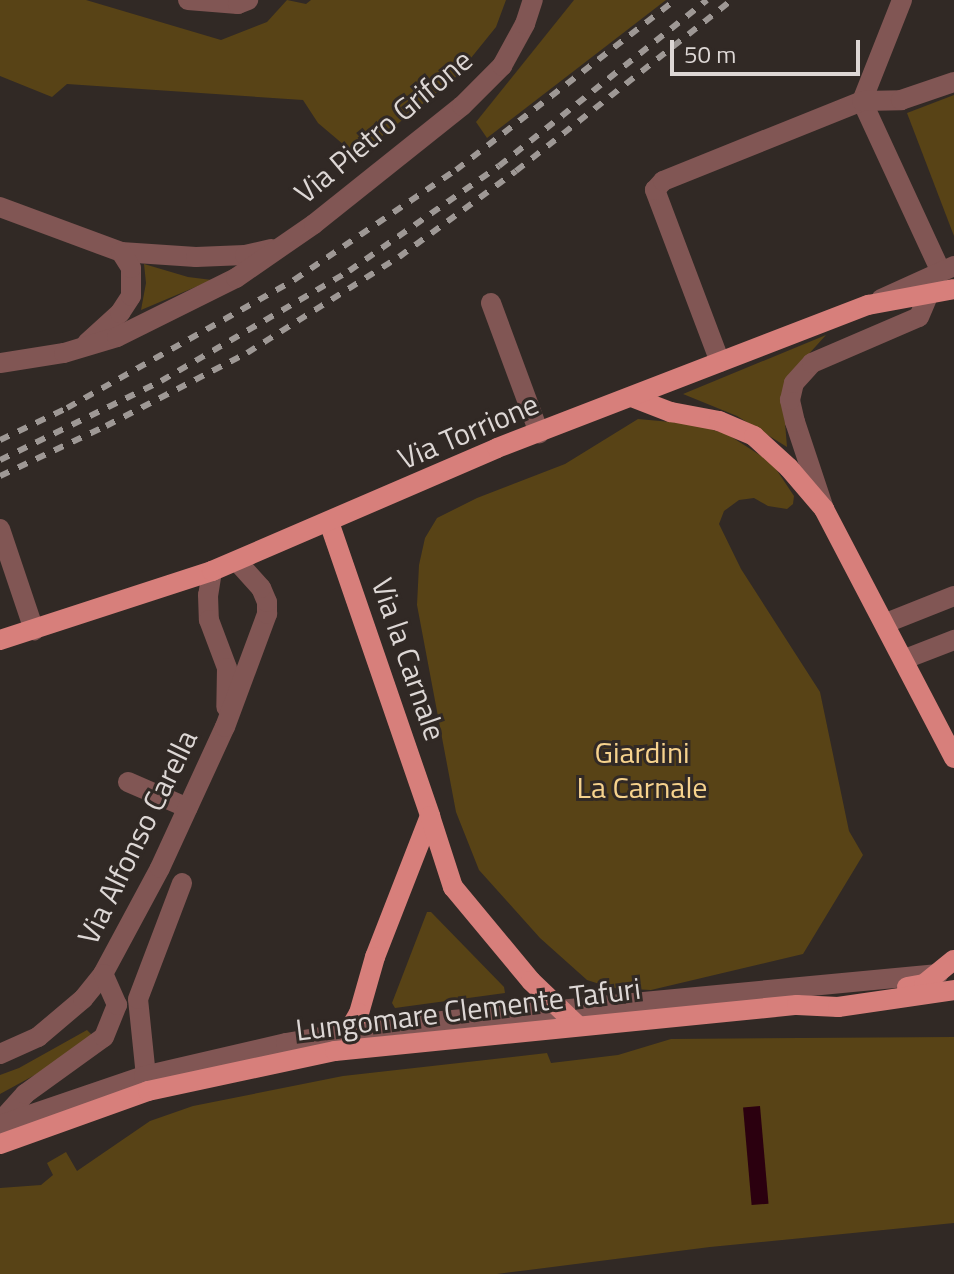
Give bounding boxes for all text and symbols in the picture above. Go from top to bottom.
scale bar [674,24,864,74]
text: 50 m [684,36,736,72]
street label: Via Pietro Grifone [287,41,479,211]
street label: Via Torrione [392,385,544,477]
street label: Via la Carnale [364,573,454,745]
street label: Via Alfonso Carella [70,724,204,950]
park label: Giardini La Carnale [577,734,707,804]
street label: Lungomare Clemente Tafuri [293,970,643,1048]

